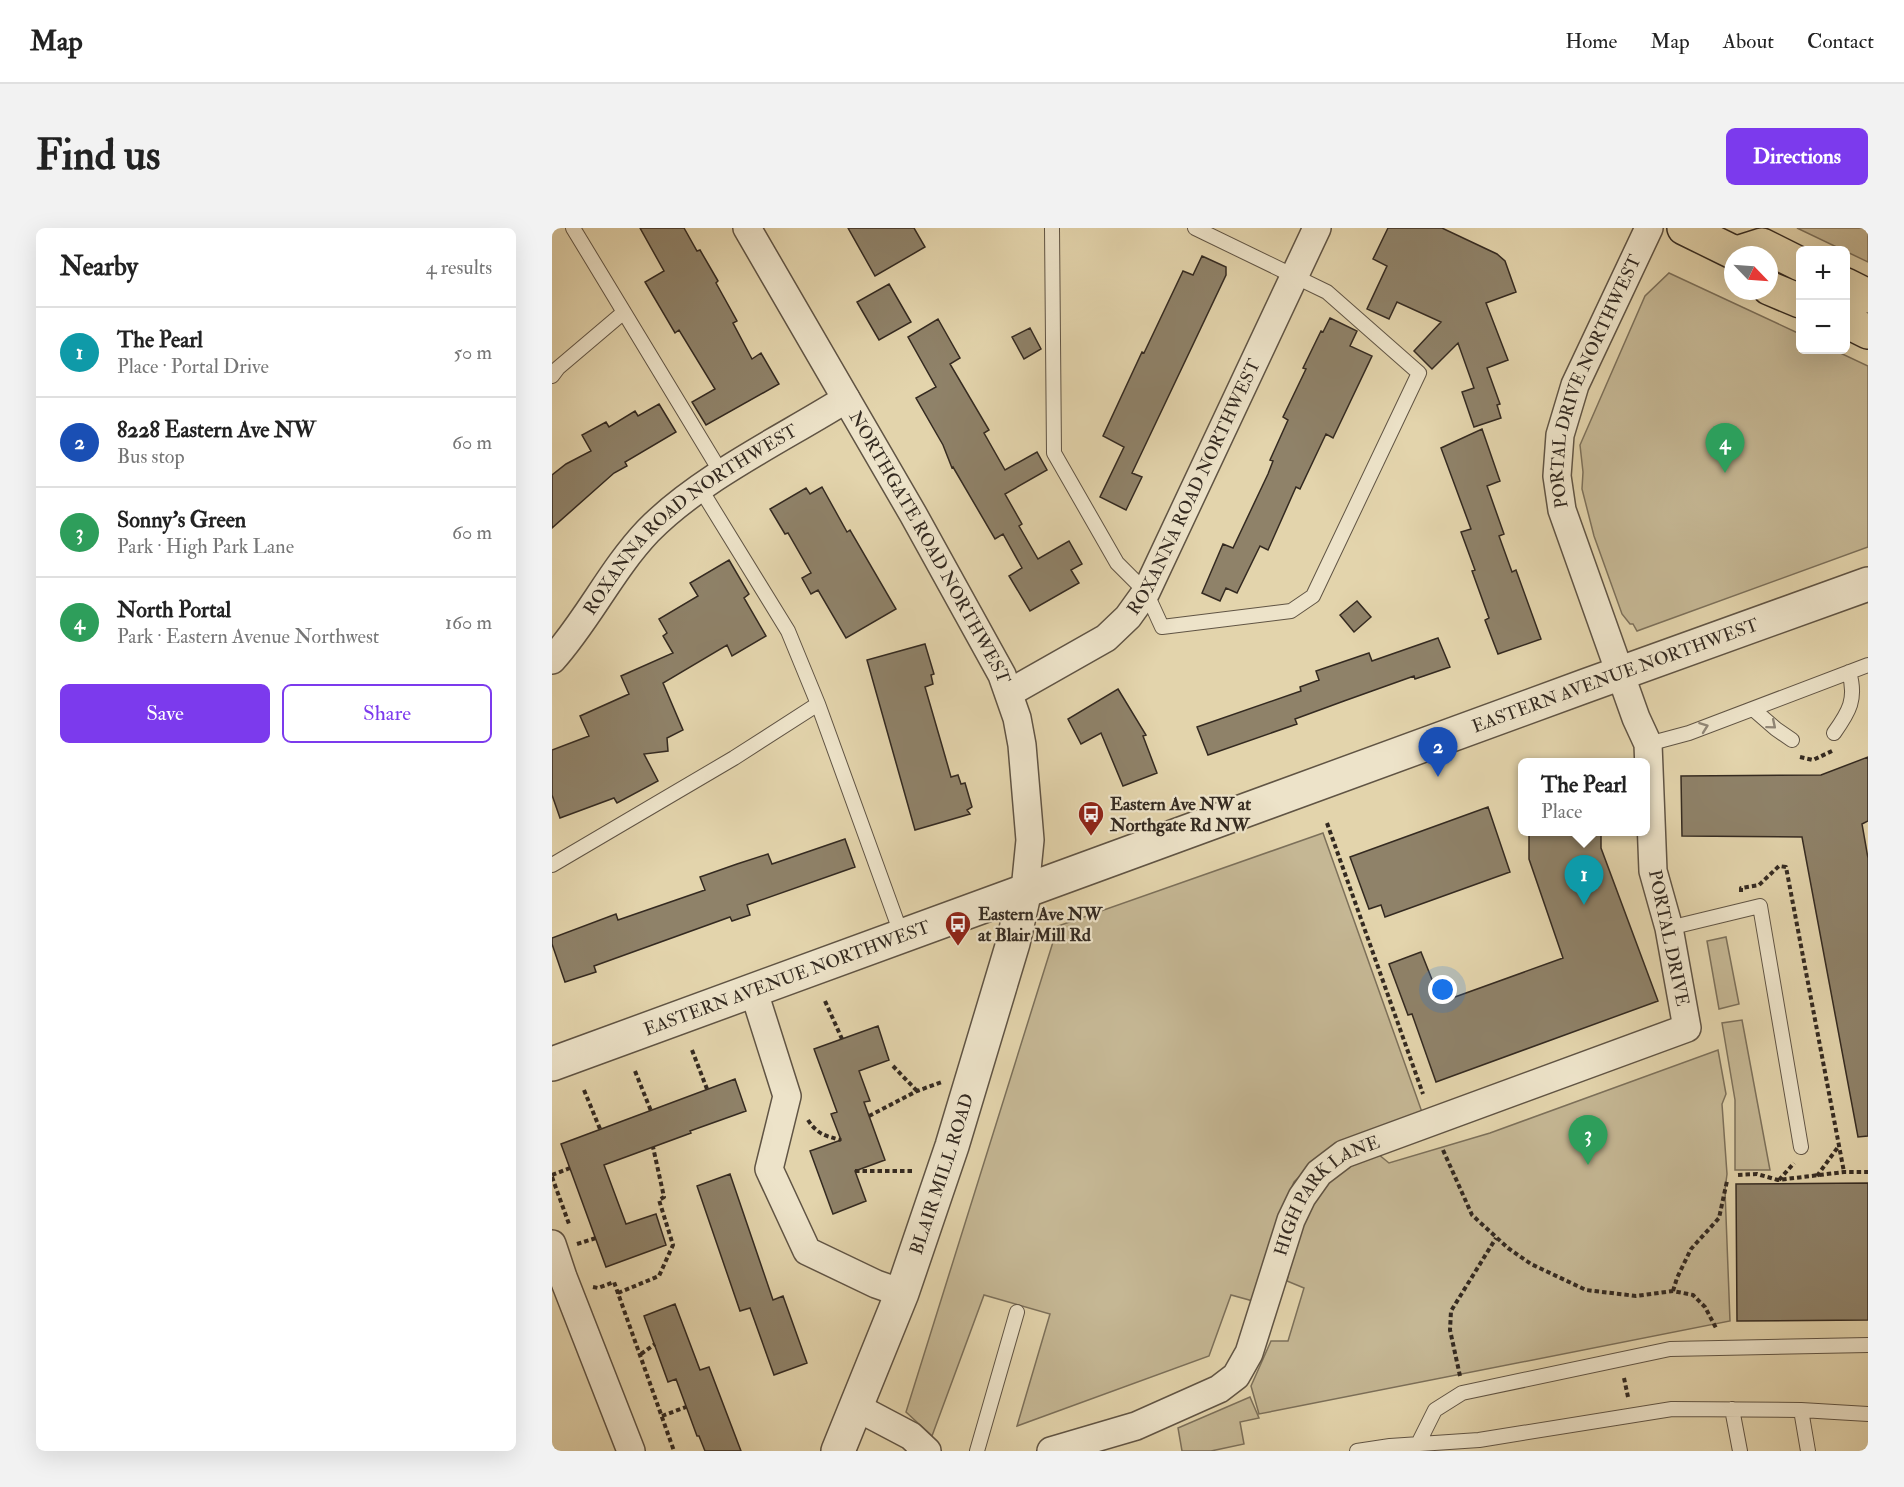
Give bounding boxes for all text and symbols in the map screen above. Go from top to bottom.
text: Map [30,24,83,59]
text: Home [1565,28,1617,55]
text: Map [1650,28,1690,55]
text: About [1723,28,1774,55]
text: Contact [1807,28,1874,55]
button: Directions [1726,128,1868,185]
text: Find us [36,130,160,182]
north arrow [1724,246,1778,300]
map controls [1796,246,1850,354]
button: + [1796,246,1850,300]
text: Nearby [60,251,138,283]
street label: PORTAL DRIVE NORTHWEST [1545,251,1647,510]
text: 4 results [426,255,492,280]
button: − [1796,300,1850,354]
text: The Pearl [117,326,203,354]
text: 1 [76,340,83,365]
text: 50 m [453,340,492,365]
text: Place · Portal Drive [117,354,269,379]
street label: ROXANNA ROAD NORTHWEST [1122,355,1266,620]
street label: NORTHGATE ROAD NORTHWEST [844,407,1015,687]
text: 8228 Eastern Ave NW [117,416,316,444]
street label: ROXANNA ROAD NORTHWEST [579,419,802,620]
pin: 4 [1706,424,1744,473]
text: 2 [74,430,85,455]
text: 60 m [452,430,492,455]
text: Bus stop [117,444,185,469]
text: Sonny's Green [117,506,246,534]
text: 3 [76,520,83,545]
text: 60 m [452,520,492,545]
text: Park · High Park Lane [117,534,294,559]
text: North Portal [117,596,231,624]
text: 4 [74,610,85,635]
text: 160 m [445,610,492,635]
street label: EASTERN AVENUE NORTHWEST [1469,613,1762,738]
text: Park · Eastern Avenue Northwest [117,624,379,649]
button: Save [60,684,270,743]
button: Share [282,684,492,743]
one-way arrow [1765,718,1776,729]
one-way arrow [1697,722,1708,734]
pin: 2 [1418,728,1458,777]
popup [1518,758,1650,836]
text: The Pearl [1541,771,1627,799]
place label: Eastern Ave NW at Northgate Rd NW [1109,793,1251,837]
bus stop icon: Eastern Ave NW at Northgate Rd NW [1076,799,1106,837]
text: Place [1541,799,1582,824]
pin: 1 [1564,856,1604,905]
street label: PORTAL DRIVE [1643,868,1694,1008]
place label: Eastern Ave NW at Blair Mill Rd [978,903,1104,947]
bus stop icon: Eastern Ave NW at Blair Mill Rd [943,909,973,947]
street label: EASTERN AVENUE NORTHWEST [641,915,934,1041]
your location [1428,975,1457,1004]
street label: BLAIR MILL ROAD [905,1091,979,1258]
pin: 3 [1568,1116,1608,1165]
street label: HIGH PARK LANE [1269,1131,1383,1259]

